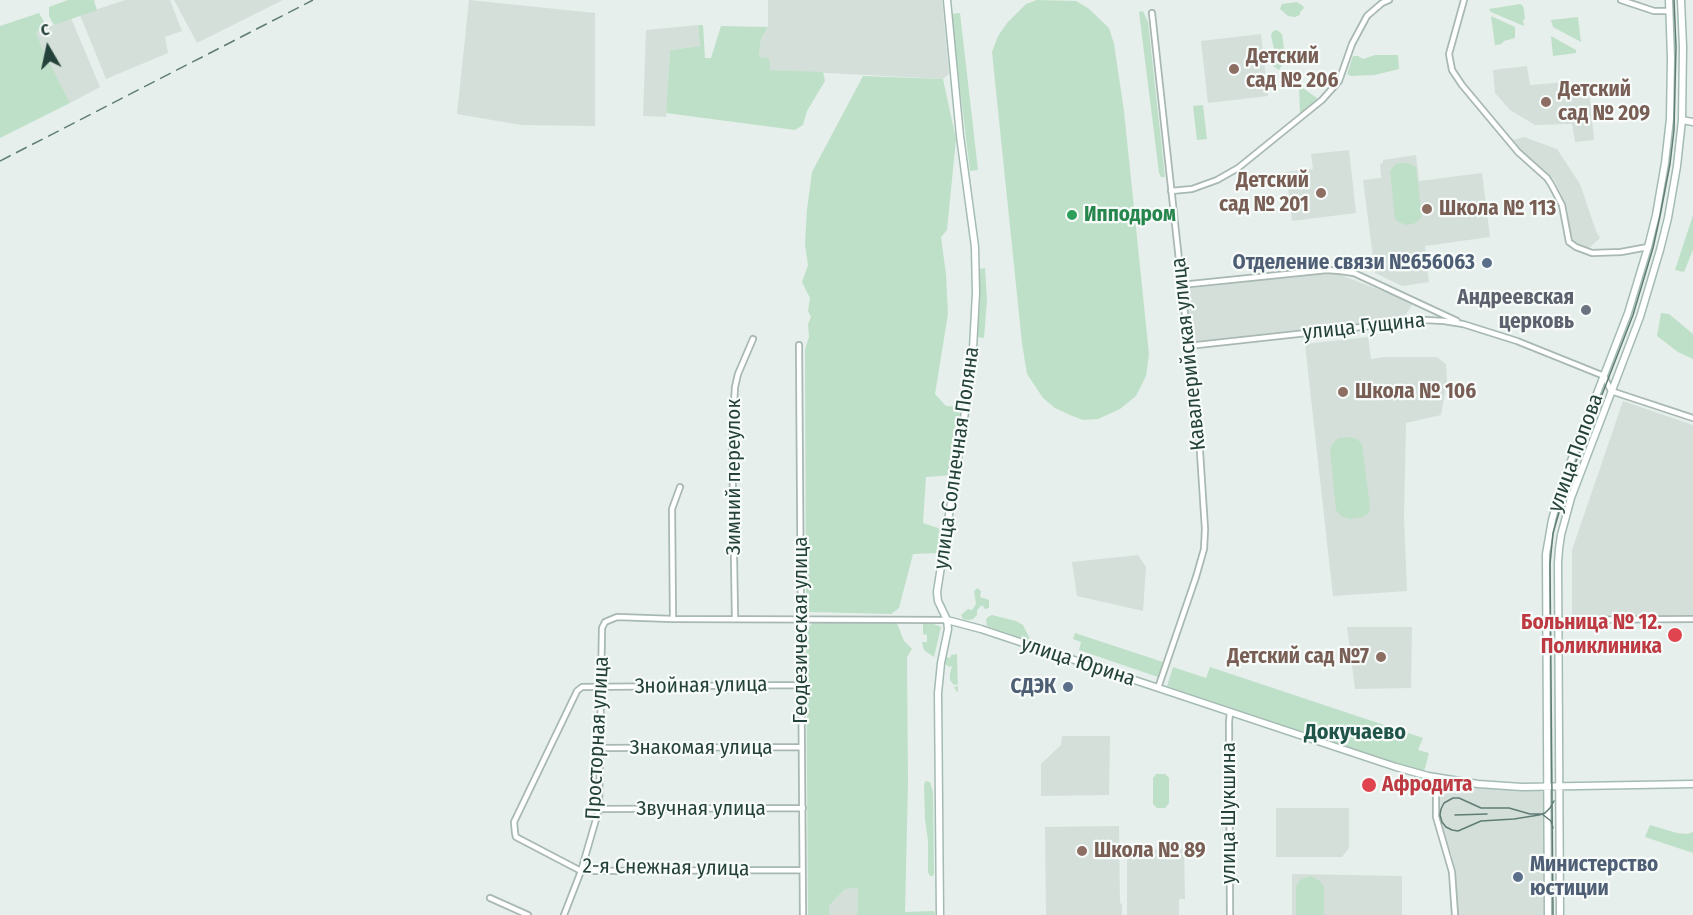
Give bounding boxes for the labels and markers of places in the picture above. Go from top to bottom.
place label: Детский сад № 206 [1246,44,1338,94]
marker: Детский сад № 206 [1227,62,1241,76]
place label: Детский сад № 209 [1558,77,1650,127]
marker: Детский сад № 209 [1539,95,1553,109]
place label: Детский сад № 201 [1219,168,1309,218]
marker: Детский сад № 201 [1314,186,1328,200]
place label: Школа № 113 [1439,196,1556,222]
place label: Ипподром [1084,202,1176,228]
marker: Школа № 113 [1420,202,1434,216]
marker: Ипподром [1065,208,1079,222]
place label: Отделение связи №656063 [1232,250,1475,276]
marker: Отделение связи №656063 [1480,256,1494,270]
place label: Андреевская церковь [1457,285,1574,335]
marker: Андреевская церковь [1579,303,1593,317]
place label: Школа № 106 [1355,379,1476,405]
marker: Школа № 106 [1336,385,1350,399]
place label: Больница № 12. Поликлиника [1521,610,1662,660]
marker: Больница № 12. Поликлиника [1666,626,1684,644]
place label: Детский сад №7 [1227,644,1369,670]
marker: Детский сад №7 [1374,650,1388,664]
place label: СДЭК [1010,674,1056,700]
marker: СДЭК [1061,680,1075,694]
place label: Афродита [1382,772,1472,798]
marker: Афродита [1360,776,1378,794]
place label: Школа № 89 [1094,838,1206,864]
marker: Школа № 89 [1075,844,1089,858]
place label: Министерство юстиции [1530,852,1658,902]
marker: Министерство юстиции [1511,870,1525,884]

